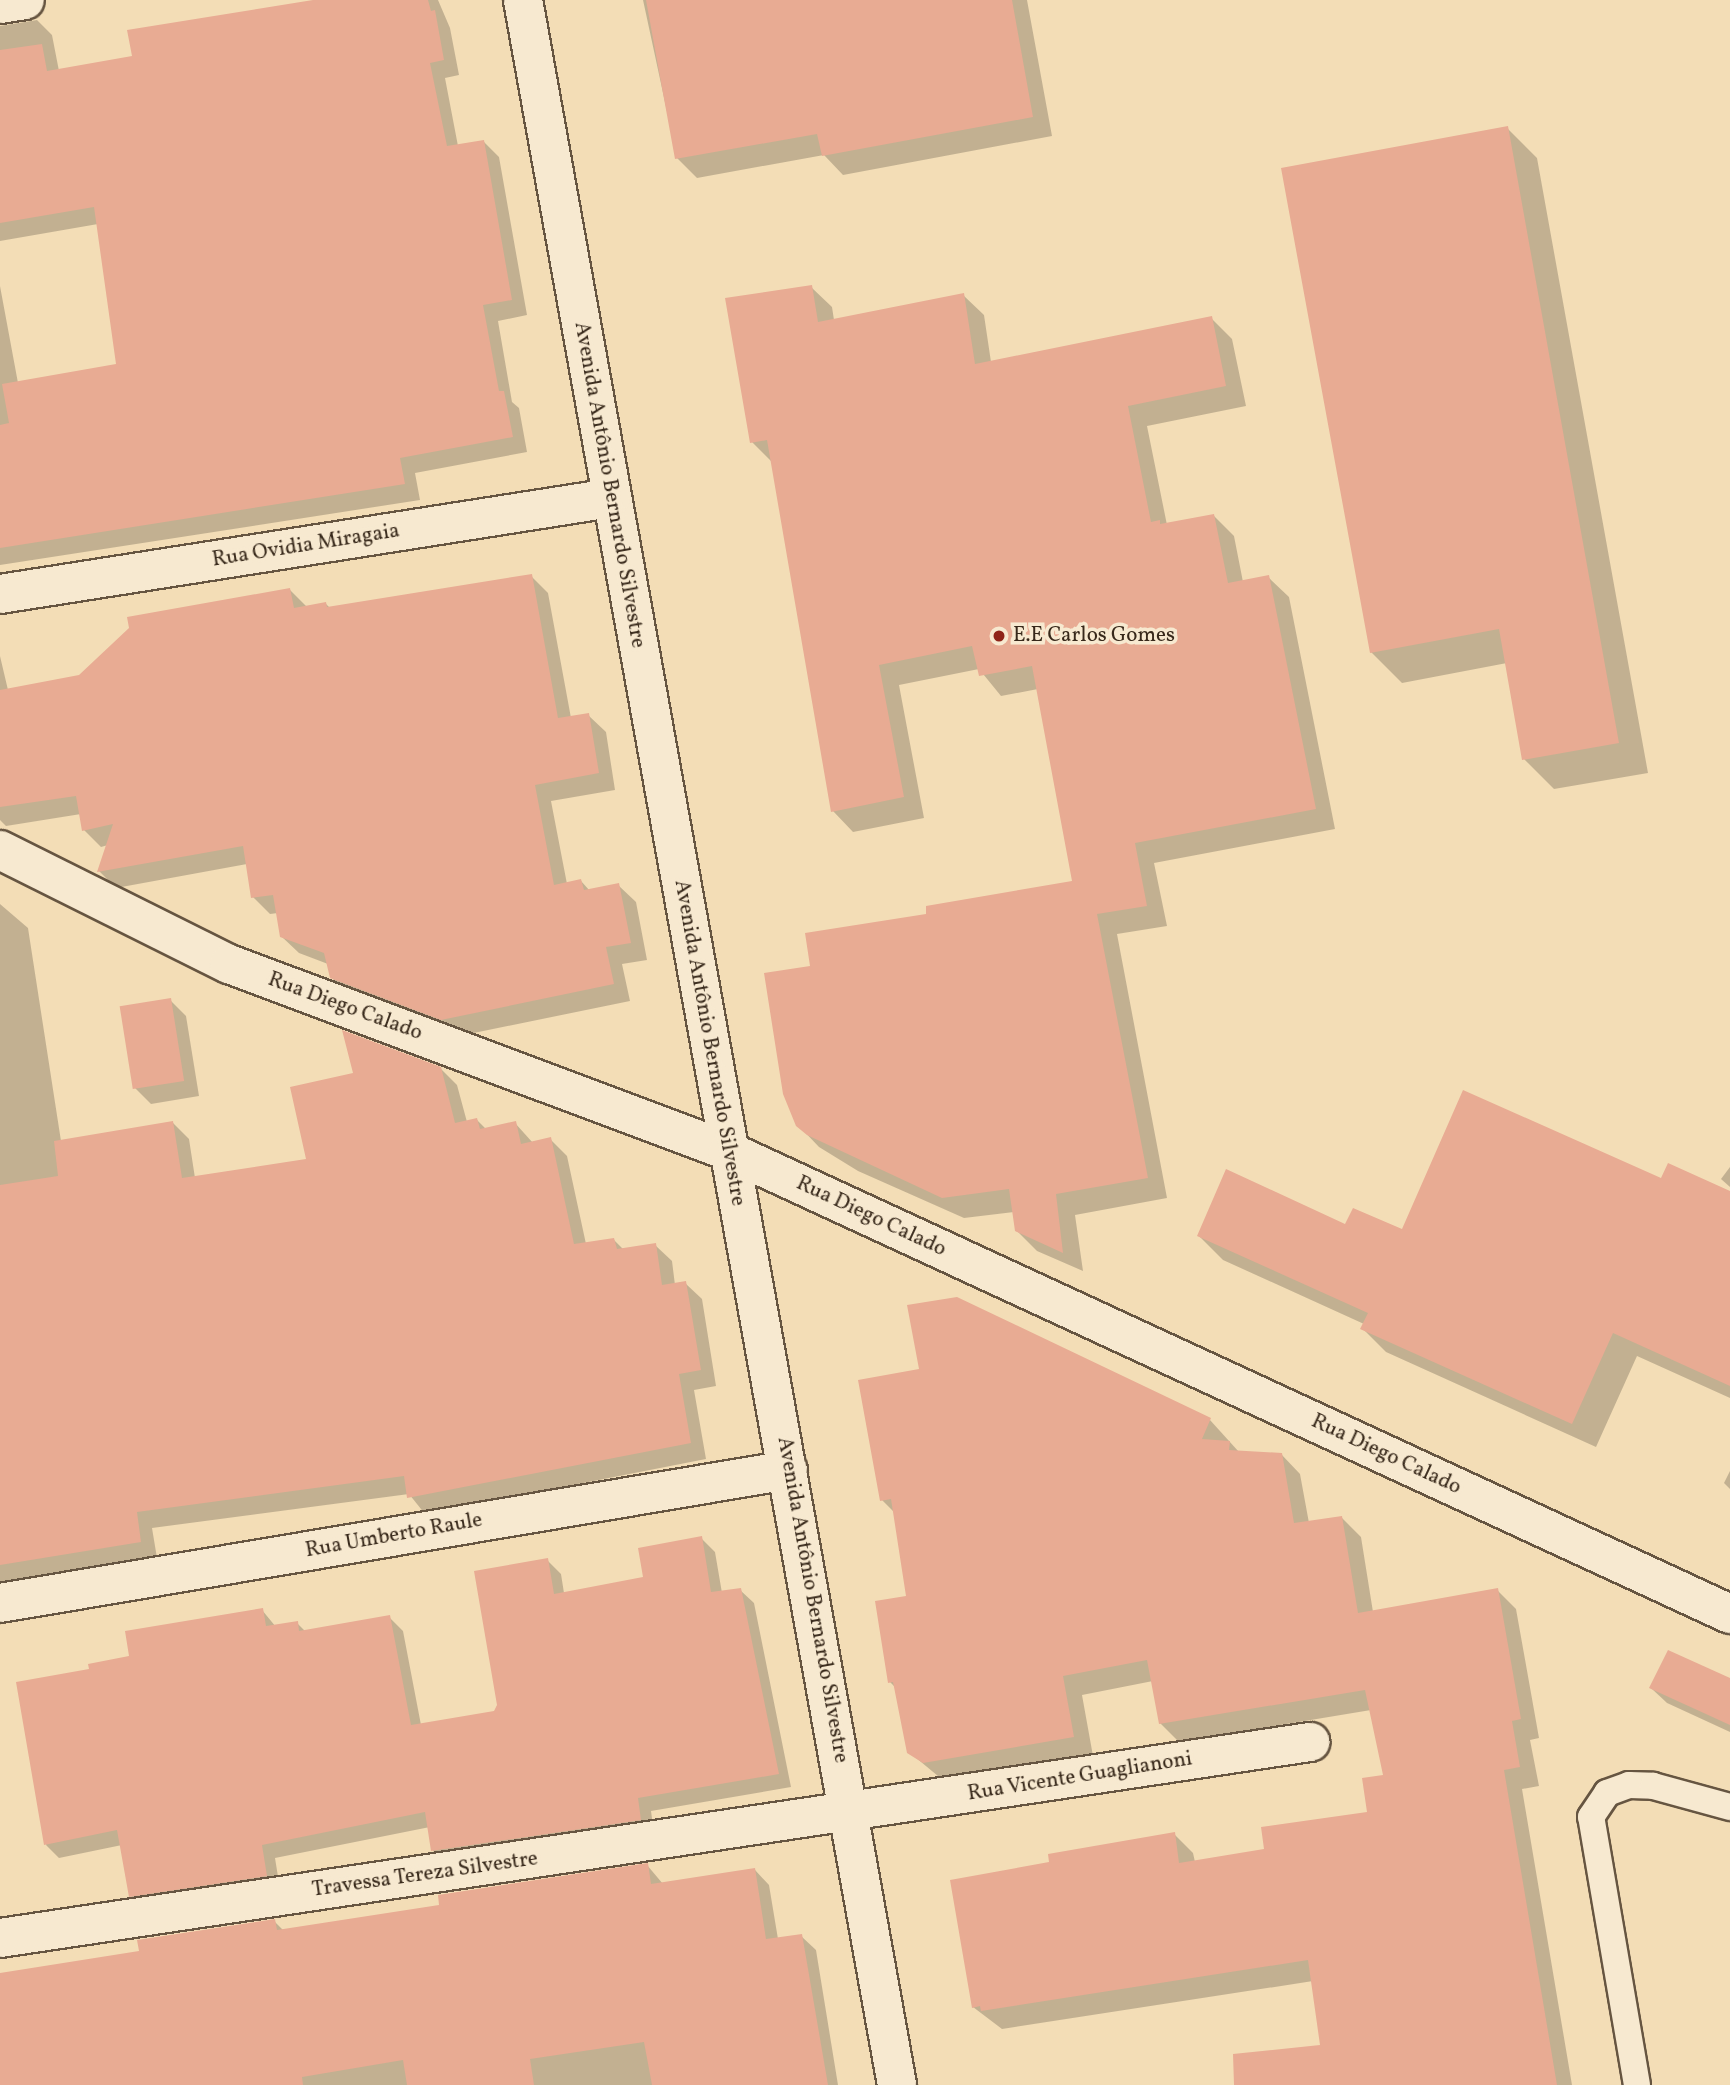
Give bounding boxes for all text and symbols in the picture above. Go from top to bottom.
street label: Avenida Antônio Bernardo Silvestre [568,320,650,650]
street label: Rua Ovidia Miragaia [210,519,402,573]
place label: E.E Carlos Gomes [1013,623,1175,649]
marker: E.E Carlos Gomes [991,628,1007,644]
street label: Avenida Antônio Bernardo Silvestre [668,878,750,1208]
street label: Rua Diego Calado [264,967,426,1047]
street label: Rua Diego Calado [792,1171,950,1263]
street label: Rua Diego Calado [1307,1409,1465,1501]
street label: Avenida Antônio Bernardo Silvestre [771,1435,853,1765]
street label: Rua Umberto Raule [304,1508,484,1564]
street label: Rua Vicente Guaglianoni [966,1747,1194,1807]
street label: Travessa Tereza Silvestre [310,1847,540,1903]

